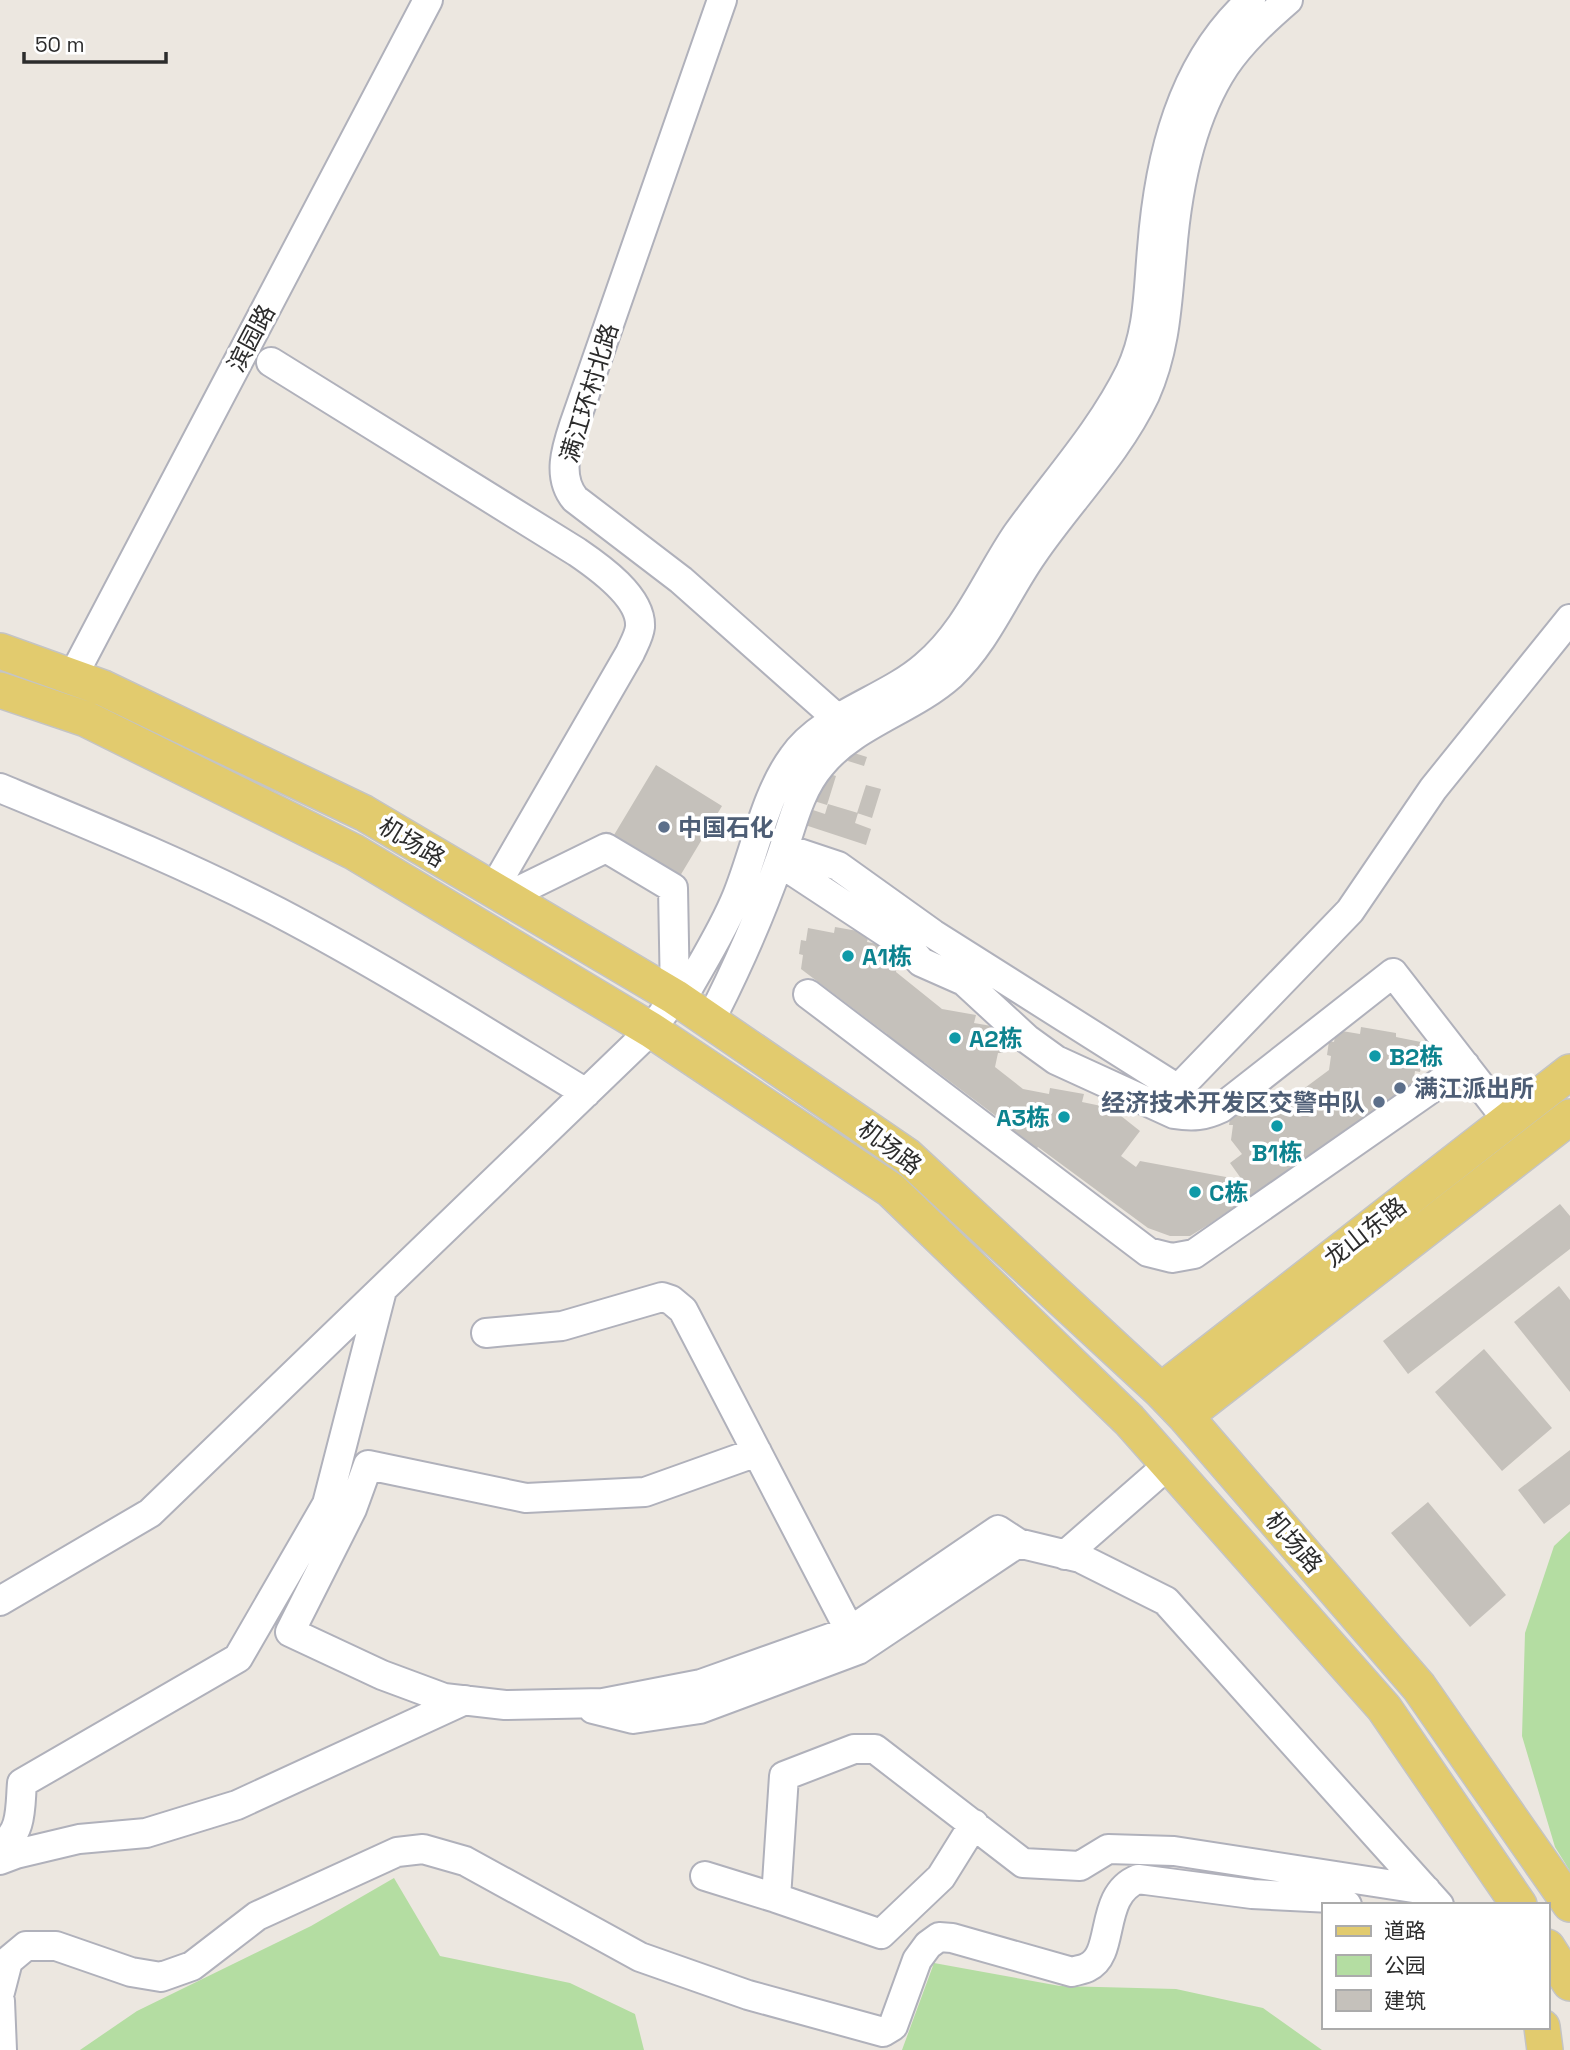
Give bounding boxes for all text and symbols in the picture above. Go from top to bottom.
scale bar [24,21,166,65]
text: 50 m [35,31,85,58]
street label: 滨园路 [220,299,282,377]
street label: 满江环村北路 [553,320,625,466]
street label: 机场路 [373,810,451,874]
place label: 中国石化 [678,812,774,843]
marker: 中国石化 [656,819,672,835]
place label: A1栋 [862,941,912,972]
marker: A1栋 [840,948,856,964]
place label: A2栋 [969,1023,1022,1054]
marker: A2栋 [947,1030,963,1046]
place label: B2栋 [1389,1041,1443,1072]
marker: B2栋 [1367,1048,1383,1064]
place label: 满江派出所 [1414,1073,1534,1104]
marker: 满江派出所 [1392,1080,1408,1096]
place label: 经济技术开发区交警中队 [1101,1087,1365,1118]
marker: 经济技术开发区交警中队 [1371,1094,1387,1110]
place label: A3栋 [996,1102,1050,1133]
marker: A3栋 [1056,1109,1072,1125]
street label: 机场路 [852,1113,928,1181]
marker: B1栋 [1269,1118,1285,1134]
place label: B1栋 [1252,1137,1302,1168]
place label: C栋 [1209,1177,1248,1208]
marker: C栋 [1187,1184,1203,1200]
street label: 龙山东路 [1318,1190,1412,1274]
street label: 机场路 [1259,1505,1329,1579]
legend [1322,1903,1549,2029]
text: 道路 [1384,1917,1426,1944]
text: 公园 [1384,1952,1426,1979]
text: 建筑 [1384,1987,1426,2014]

